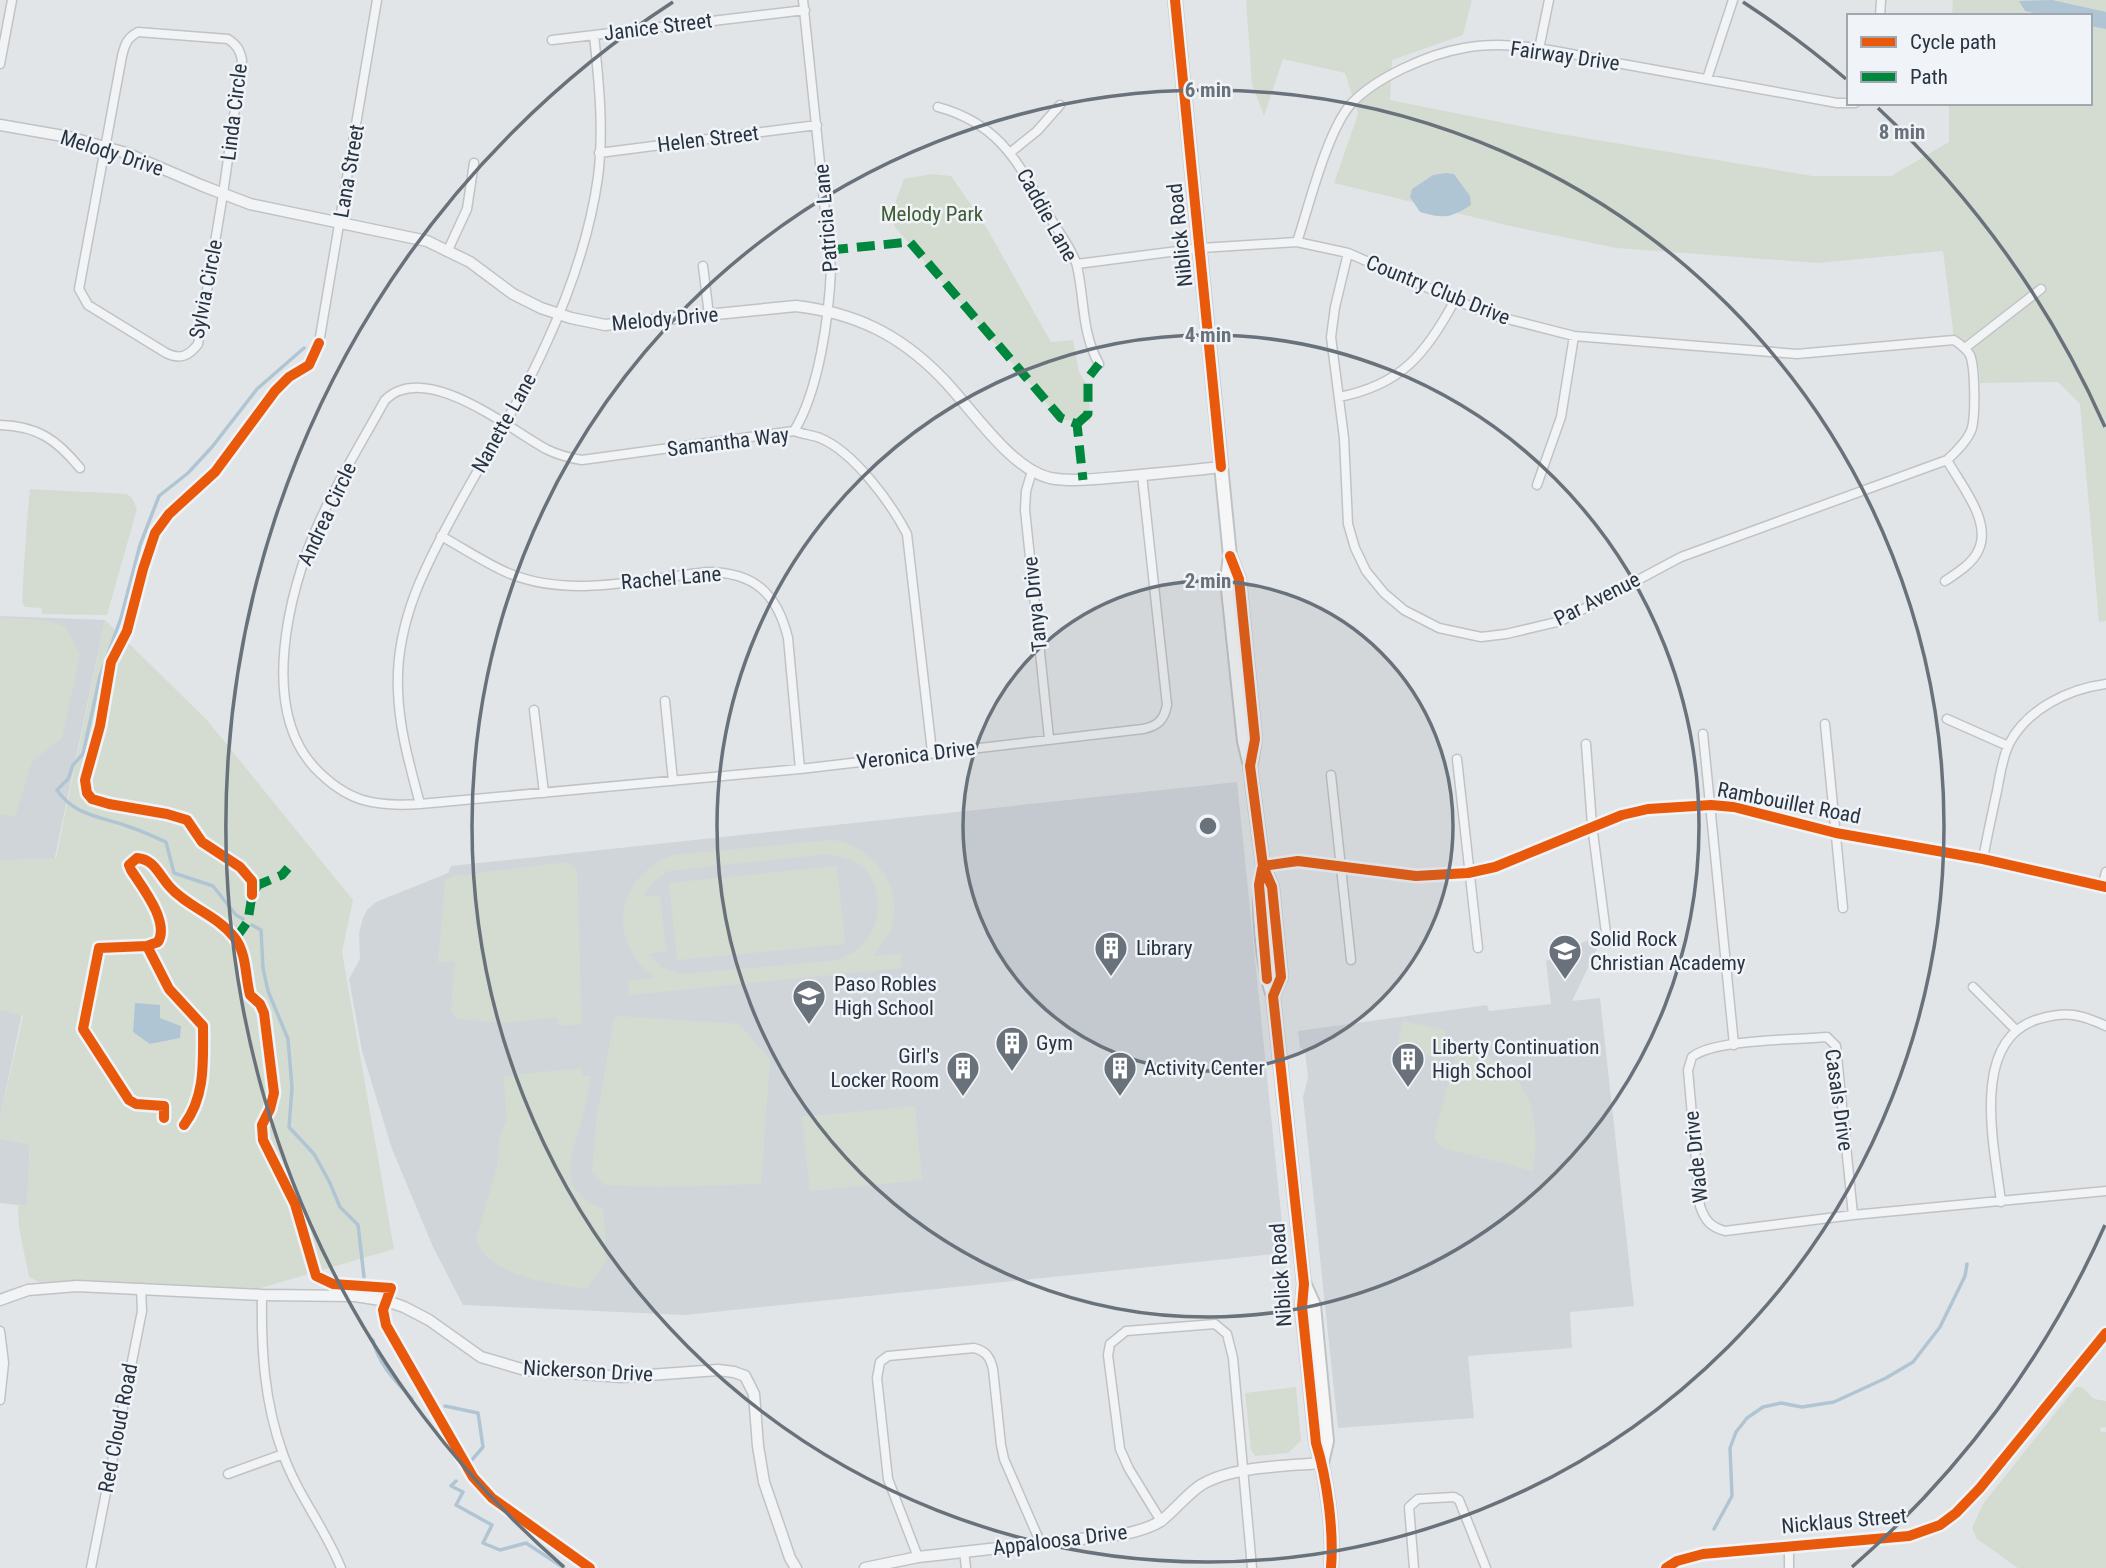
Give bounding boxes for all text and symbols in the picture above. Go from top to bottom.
street label: Janice Street [603,8,713,46]
legend [1847,14,2092,105]
text: Cycle path [1910,30,1996,54]
street label: Fairway Drive [1509,36,1621,76]
street label: Linda Circle [216,62,252,162]
text: Path [1910,65,1948,89]
text: 6 min [1185,78,1231,102]
text: 8 min [1879,120,1925,144]
street label: Helen Street [656,121,760,157]
street label: Lana Street [329,122,369,220]
street label: Melody Drive [57,125,167,181]
street label: Patricia Lane [809,163,843,273]
street label: Caddie Lane [1012,164,1082,266]
street label: Niblick Road [1163,182,1197,288]
park label: Melody Park [881,202,984,226]
street label: Sylvia Circle [185,237,227,341]
street label: Country Club Drive [1363,250,1514,330]
street label: Melody Drive [611,302,719,336]
text: 4 min [1185,323,1231,347]
street label: Nanette Lane [467,369,541,477]
street label: Samantha Way [666,423,791,461]
street label: Andrea Circle [293,459,361,569]
street label: Tanya Drive [1018,555,1052,653]
street label: Rachel Lane [620,562,722,594]
street label: Par Avenue [1550,567,1644,631]
text: 2 min [1185,569,1231,593]
street label: Veronica Drive [855,736,977,774]
street label: Rambouillet Road [1715,777,1863,829]
centre of rings [1196,814,1220,838]
place label: Solid Rock Christian Academy [1590,927,1746,975]
building icon: Library [1092,929,1130,978]
school or university icon: Solid Rock Christian Academy [1546,932,1584,981]
place label: Library [1136,936,1193,960]
place label: Paso Robles High School [834,972,937,1020]
school or university icon: Paso Robles High School [790,977,828,1026]
building icon: Gym [993,1024,1031,1073]
place label: Gym [1036,1031,1073,1055]
place label: Liberty Continuation High School [1432,1035,1599,1083]
building icon: Liberty Continuation High School [1389,1040,1427,1089]
place label: Girl's Locker Room [830,1044,939,1092]
street label: Casals Drive [1820,1047,1858,1153]
building icon: Girl's Locker Room [944,1049,982,1098]
building icon: Activity Center [1101,1049,1139,1098]
place label: Activity Center [1144,1056,1265,1080]
street label: Wade Drive [1679,1110,1713,1204]
street label: Niblick Road [1265,1222,1297,1328]
street label: Nickerson Drive [522,1356,654,1386]
street label: Red Cloud Road [94,1361,142,1495]
street label: Nicklaus Street [1780,1504,1908,1538]
street label: Appaloosa Drive [991,1520,1129,1560]

